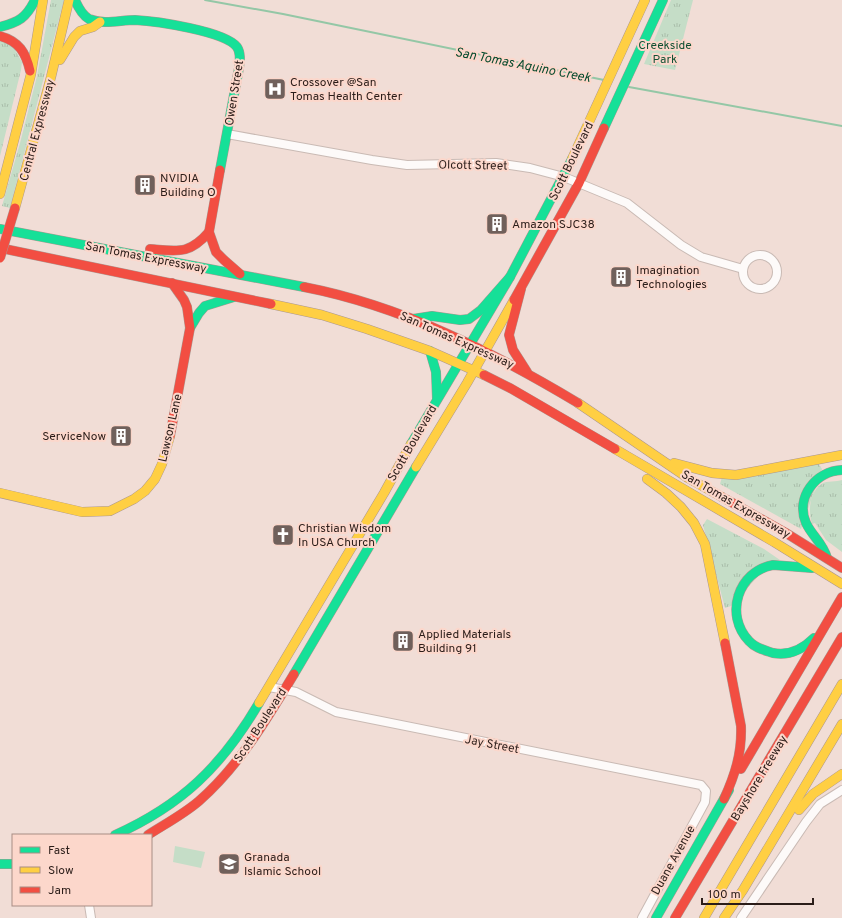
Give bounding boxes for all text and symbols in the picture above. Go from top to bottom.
park label: Creekside Park [638,38,692,68]
water label: San Tomas Aquino Creek [454,45,592,87]
street label: Owen Street [222,59,248,127]
place label: Crossover @San Tomas Health Center [290,75,403,105]
hospital icon: Crossover @San Tomas Health Center [262,76,288,102]
street label: Central Expressway [17,78,59,183]
street label: Scott Boulevard [546,119,598,203]
street label: Olcott Street [438,157,508,175]
place label: NVIDIA Building O [160,171,216,201]
building icon: NVIDIA Building O [132,172,158,198]
building icon: Amazon SJC38 [484,211,510,237]
place label: Amazon SJC38 [512,217,595,233]
street label: San Tomas Expressway [84,238,208,278]
place label: Imagination Technologies [636,263,707,293]
building icon: Imagination Technologies [608,264,634,290]
street label: San Tomas Expressway [397,309,516,373]
street label: Lawson Lane [155,392,187,464]
street label: Scott Boulevard [385,402,441,485]
building icon: ServiceNow [108,423,134,449]
place label: ServiceNow [42,429,106,445]
street label: San Tomas Expressway [678,467,793,543]
place label: Christian Wisdom In USA Church [298,521,391,551]
church icon: Christian Wisdom In USA Church [270,522,296,548]
place label: Applied Materials Building 91 [418,627,511,657]
building icon: Applied Materials Building 91 [390,628,416,654]
street label: Scott Boulevard [231,685,291,766]
street label: Jay Street [463,732,520,758]
street label: Bayshore Freeway [728,733,792,824]
street label: Duane Avenue [648,823,700,898]
legend [12,834,152,906]
text: Fast [48,843,70,859]
place label: Granada Islamic School [244,850,321,880]
school or university icon: Granada Islamic School [216,851,242,877]
text: Slow [48,863,74,879]
scale bar [702,880,813,906]
text: Jam [48,883,71,899]
text: 100 m [708,887,741,903]

